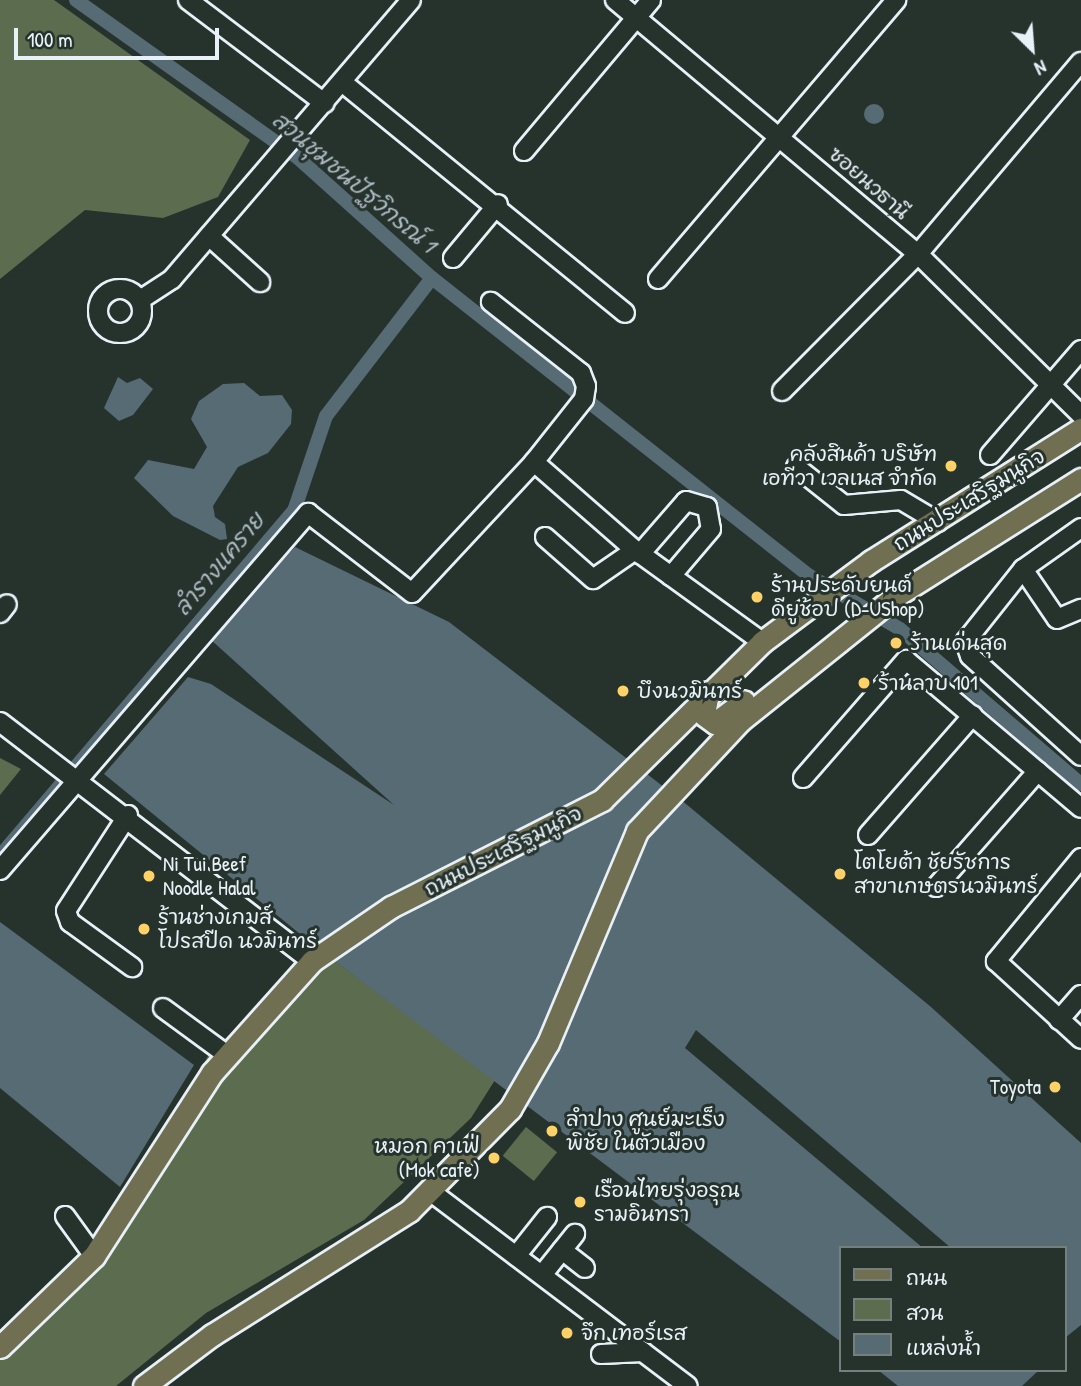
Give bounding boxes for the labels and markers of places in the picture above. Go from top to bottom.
place label: คลังสินค้า บริษัท เอทีวา เวลเนส จำกัด [762,441,937,491]
marker: คลังสินค้า บริษัท เอทีวา เวลเนส จำกัด [943,458,959,474]
place label: ร้านประดับยนต์ ดียูช้อป (D-UShop) [771,572,925,622]
marker: ร้านประดับยนต์ ดียูช้อป (D-UShop) [749,589,765,605]
place label: ร้านเด่นสุด [910,630,1007,656]
marker: ร้านเด่นสุด [888,635,904,651]
place label: ร้านลาบ 101 [878,670,978,696]
marker: ร้านลาบ 101 [856,675,872,691]
place label: บึงนวมินทร์ [637,678,742,704]
marker: บึงนวมินทร์ [615,683,631,699]
place label: โตโยต้า ชัยรัชการ สาขาเกษตรนวมินทร์ [854,849,1038,899]
place label: Ni Tui Beef Noodle Halal [163,851,256,901]
marker: โตโยต้า ชัยรัชการ สาขาเกษตรนวมินทร์ [832,866,848,882]
marker: Ni Tui Beef Noodle Halal [141,868,157,884]
place label: ร้านช่างเกมส์ โปรสปีด นวมินทร์ [158,904,317,954]
marker: ร้านช่างเกมส์ โปรสปีด นวมินทร์ [136,921,152,937]
place label: Toyota [990,1074,1041,1100]
marker: Toyota [1047,1079,1063,1095]
place label: ลำปาง ศูนย์มะเร็ง พิชัย ในตัวเมือง [566,1106,725,1156]
marker: ลำปาง ศูนย์มะเร็ง พิชัย ในตัวเมือง [544,1123,560,1139]
place label: หมอก คาเฟ่ (Mok cafe) [374,1133,480,1183]
marker: หมอก คาเฟ่ (Mok cafe) [486,1150,502,1166]
place label: เรือนไทยรุ่งอรุณ รามอินทรา [594,1177,740,1227]
marker: เรือนไทยรุ่งอรุณ รามอินทรา [572,1194,588,1210]
place label: จึก เทอร์เรส [581,1320,686,1346]
marker: จึก เทอร์เรส [559,1325,575,1341]

